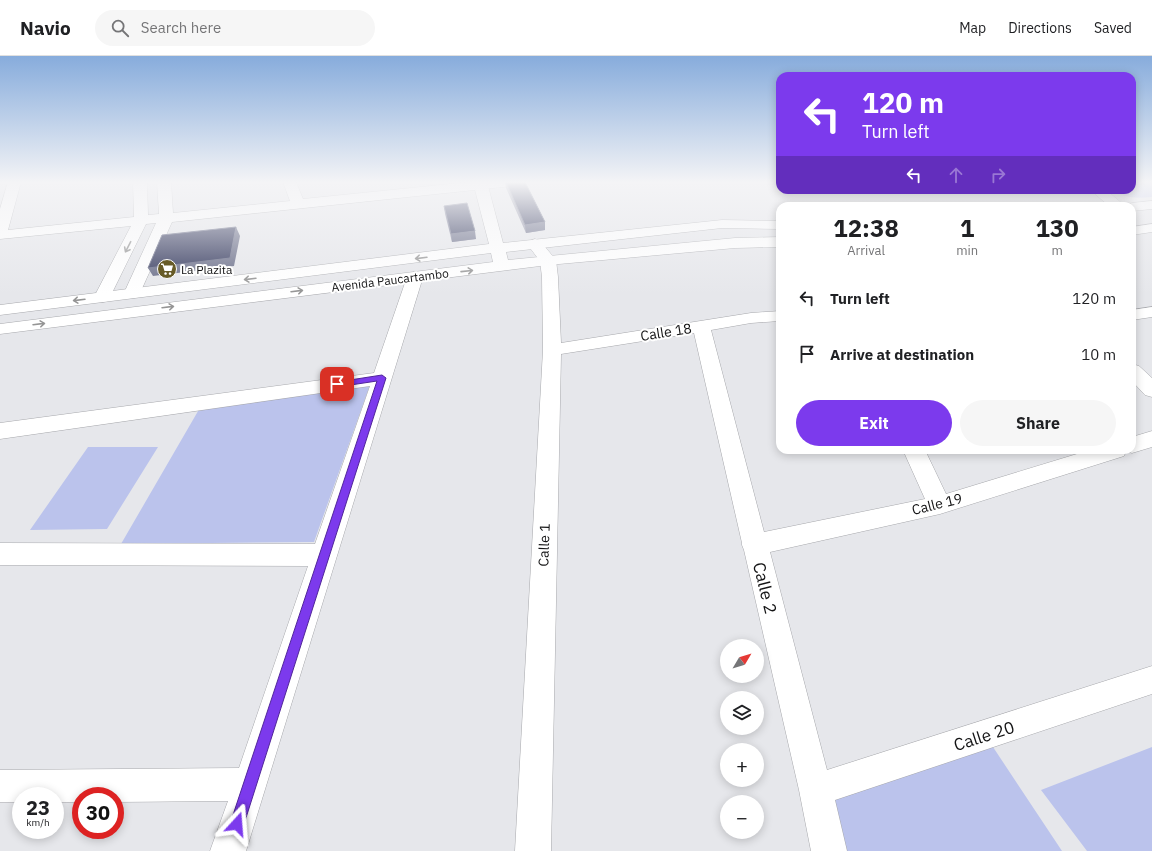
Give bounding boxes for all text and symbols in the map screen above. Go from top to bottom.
search box [95,10,375,46]
text: Navio [20,16,71,40]
icon: search [109,17,131,39]
text: Search here [141,18,221,37]
text: Map [959,19,986,37]
text: Directions [1008,19,1072,37]
text: Saved [1094,19,1132,37]
text: 120 m [862,84,944,121]
icon: left [796,88,848,140]
text: Turn left [862,120,930,143]
icon: left [903,164,925,186]
icon: ahead [945,164,967,186]
icon: right [987,164,1009,186]
text: 12:38 [833,212,899,244]
text: 1 [960,212,974,244]
text: 130 [1035,212,1079,244]
one-way arrow [124,240,131,252]
text: Arrival [847,242,885,259]
text: min [956,242,978,259]
text: m [1051,242,1063,259]
one-way arrow [415,254,428,262]
supermarket icon: La Plazita [156,258,178,280]
place label: La Plazita [181,262,233,277]
street label: Avenida Paucartambo [331,265,450,295]
one-way arrow [460,267,473,275]
one-way arrow [244,275,257,283]
one-way arrow [290,287,303,295]
icon: left [796,287,818,309]
text: Turn left [830,289,890,308]
text: 120 m [1072,289,1116,308]
one-way arrow [73,296,86,304]
one-way arrow [161,303,174,311]
street label: Calle 18 [639,319,693,345]
one-way arrow [32,320,45,328]
icon: arrive [796,343,818,365]
text: Arrive at destination [830,345,974,364]
text: 10 m [1081,345,1116,364]
pin [320,367,354,401]
icon: arrive [326,373,348,395]
button: Exit [796,400,952,446]
button: Share [960,400,1116,446]
street label: Calle 19 [910,489,964,519]
street label: Calle 1 [534,523,554,567]
street label: Calle 2 [748,560,782,616]
north arrow [720,639,764,683]
map controls [720,639,764,839]
button: layers [720,691,764,735]
street label: Calle 20 [951,716,1017,756]
button: + [720,743,764,787]
speed limit sign: 30 [72,787,124,839]
text: 23 [26,794,50,821]
button: − [720,795,764,839]
position arrow [216,803,258,845]
text: km/h [26,816,50,829]

